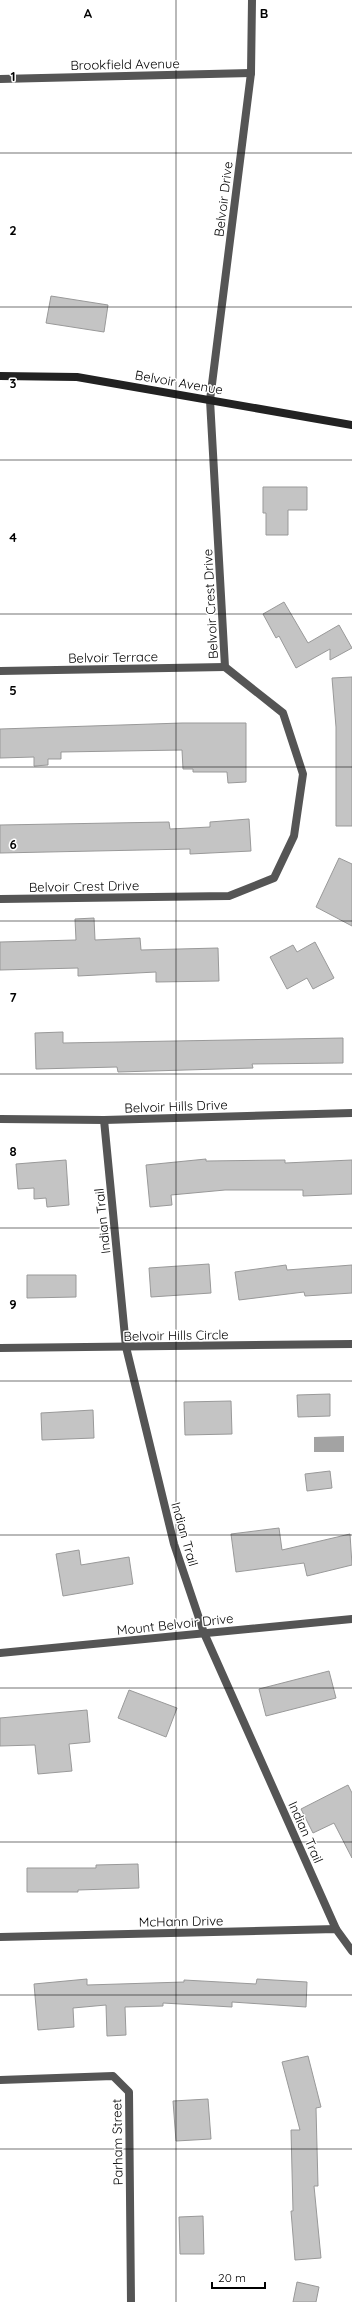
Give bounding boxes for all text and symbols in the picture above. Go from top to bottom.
text: A [84,5,93,21]
text: B [260,5,268,21]
street label: Brookfield Avenue [70,55,180,73]
text: 1 [10,68,16,84]
street label: Belvoir Drive [210,160,236,238]
text: 2 [9,222,17,238]
street label: Belvoir Avenue [134,366,224,398]
text: 3 [10,375,17,391]
text: 4 [9,529,17,545]
street label: Belvoir Crest Drive [199,548,221,660]
street label: Belvoir Terrace [68,648,158,666]
text: 5 [9,682,17,698]
text: 6 [9,836,17,852]
street label: Belvoir Crest Drive [29,877,139,895]
text: 7 [9,989,17,1005]
street label: Belvoir Hills Drive [124,1096,228,1116]
text: 8 [9,1143,17,1159]
street label: Indian Trail [91,1187,113,1255]
text: 9 [9,1296,17,1312]
street label: Belvoir Hills Circle [123,1326,229,1344]
street label: Indian Trail [168,1500,202,1568]
street label: Mount Belvoir Drive [116,1610,234,1638]
street label: Indian Trail [285,1799,327,1865]
street label: McHann Drive [139,1912,223,1930]
street label: Parham Street [108,2098,126,2186]
scale bar [212,2264,265,2290]
text: 20 m [218,2270,246,2285]

